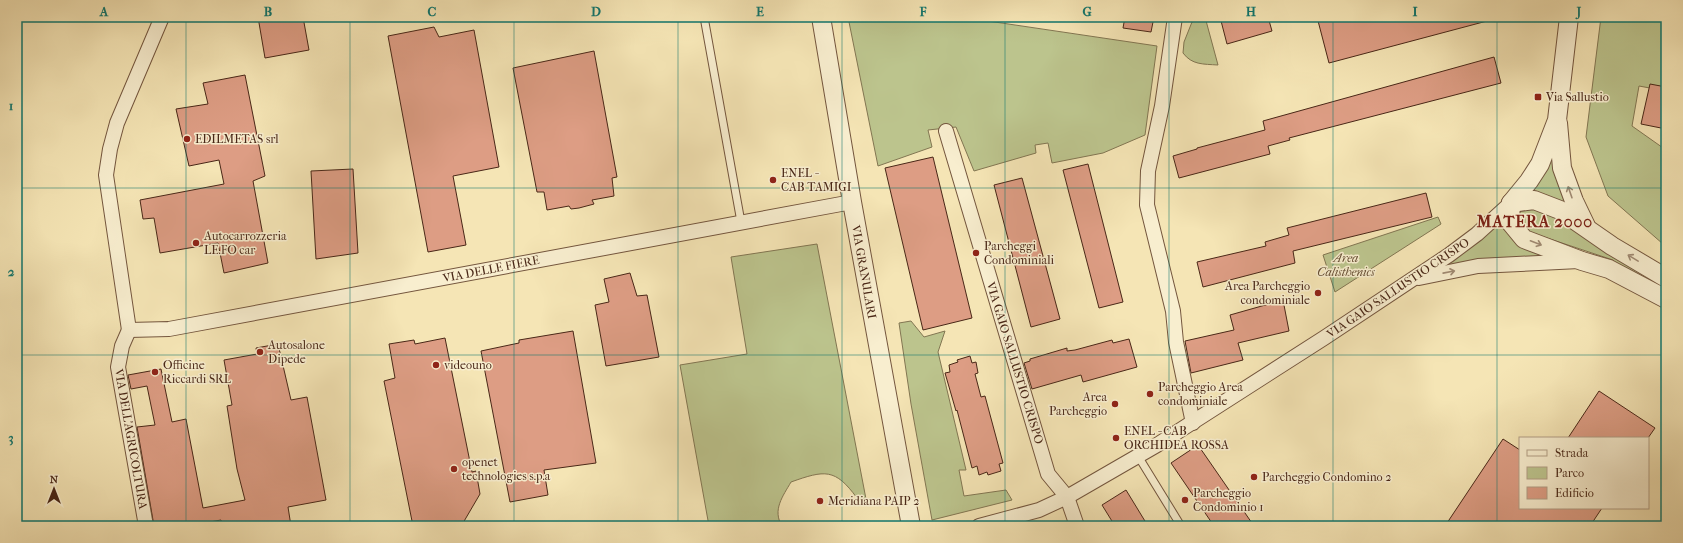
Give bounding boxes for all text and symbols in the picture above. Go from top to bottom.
text: A [99,4,109,19]
text: B [264,4,273,19]
text: C [428,4,437,19]
text: D [591,4,601,19]
text: E [756,4,764,19]
text: F [919,4,927,19]
text: G [1082,4,1092,19]
text: H [1246,4,1257,19]
text: I [1412,4,1418,19]
text: J [1575,4,1582,20]
place label: Via Sallustio [1545,90,1609,104]
marker: Via Sallustio [1533,92,1543,102]
text: 1 [9,98,14,113]
place label: EDILMETAS srl [195,132,279,146]
marker: EDILMETAS srl [182,134,192,144]
place label: ENEL - CAB TAMIGI [781,166,852,194]
marker: ENEL - CAB TAMIGI [768,175,778,185]
one-way arrow [1566,186,1574,198]
district label: MATERA 2000 [1476,212,1593,231]
street label: VIA GRANULARI [849,223,879,320]
place label: Autocarrozzeria LE.FO car [203,229,287,257]
street label: VIA GAIO SALLUSTIO CRISPO [1323,235,1472,342]
marker: Autocarrozzeria LE.FO car [191,238,201,248]
place label: Parcheggi Condominiali [984,239,1054,267]
one-way arrow [1529,240,1541,248]
marker: Parcheggi Condominiali [971,248,981,258]
park label: Area Calisthenics [1317,251,1375,279]
street label: VIA DELLE FIERE [441,253,540,285]
one-way arrow [1628,254,1639,262]
text: 2 [8,264,15,279]
one-way arrow [1442,268,1455,276]
street label: VIA GAIO SALLUSTIO CRISPO [983,279,1046,446]
place label: Area Parcheggio condominiale [1224,279,1310,307]
marker: Area Parcheggio condominiale [1313,288,1323,298]
place label: Autosalone Dipede [267,338,325,366]
marker: Autosalone Dipede [255,347,265,357]
place label: Officine Riccardi SRL [163,358,232,386]
place label: videouno [444,358,492,372]
marker: videouno [431,360,441,370]
street label: VIA DELL'AGRICOLTURA [112,367,150,510]
marker: Officine Riccardi SRL [150,367,160,377]
place label: Parcheggio Area condominiale [1158,380,1243,408]
marker: Parcheggio Area condominiale [1145,389,1155,399]
place label: Area Parcheggio [1049,390,1107,418]
marker: Area Parcheggio [1110,399,1120,409]
place label: ENEL - CAB ORCHIDEA ROSSA [1124,424,1229,452]
text: 3 [8,430,14,446]
marker: ENEL - CAB ORCHIDEA ROSSA [1111,433,1121,443]
legend [1519,437,1649,509]
text: Strada [1555,446,1589,460]
place label: openet technologies s.p.a [462,455,551,483]
marker: openet technologies s.p.a [449,464,459,474]
text: Parco [1555,466,1584,480]
north arrow [34,469,74,509]
place label: Parcheggio Condomino 2 [1262,470,1391,484]
marker: Parcheggio Condomino 2 [1249,472,1259,482]
text: N [50,473,59,486]
place label: Parcheggio Condominio 1 [1193,486,1263,514]
text: Edificio [1555,486,1594,500]
place label: Meridiana PAIP 2 [828,494,919,508]
marker: Parcheggio Condominio 1 [1180,495,1190,505]
marker: Meridiana PAIP 2 [815,496,825,506]

